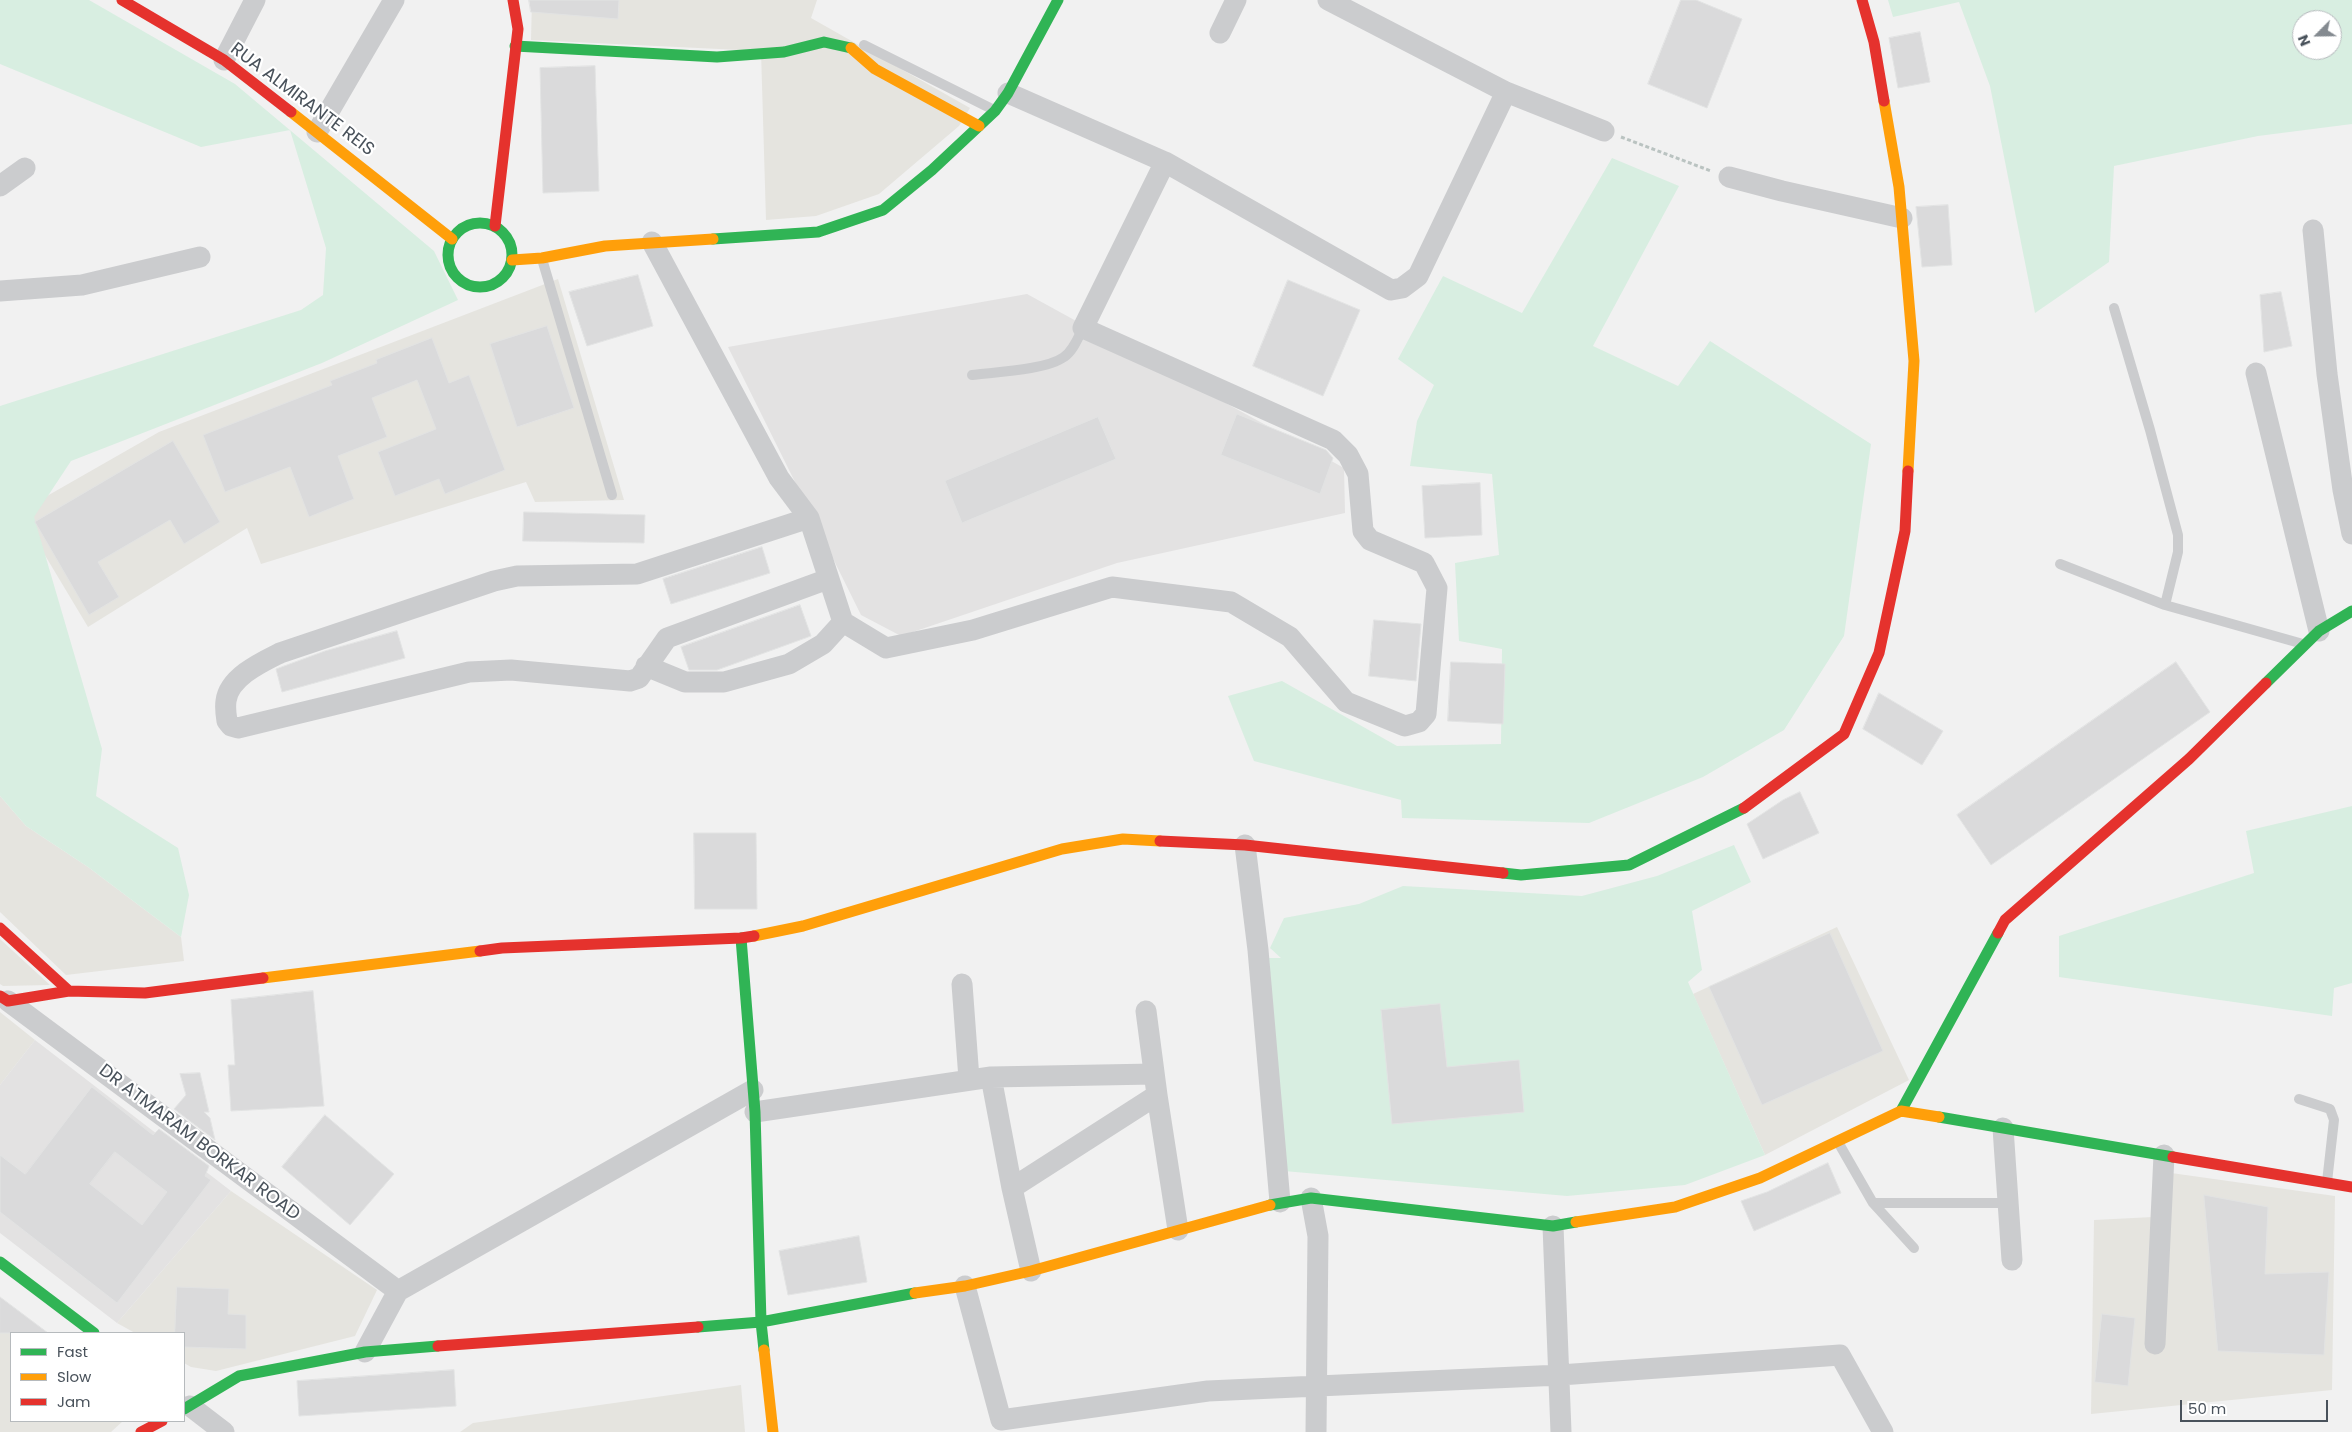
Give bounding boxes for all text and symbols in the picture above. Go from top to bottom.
north arrow [2292,10,2342,60]
text: N [2293,32,2315,49]
street label: RUA ALMIRANTE REIS [226,39,378,161]
street label: DR ATMARAM BORKAR ROAD [94,1060,304,1226]
legend [10,1332,185,1422]
text: Fast [57,1341,88,1362]
text: Slow [57,1366,91,1387]
scale bar [2182,1390,2330,1422]
text: Jam [57,1391,91,1412]
text: 50 m [2188,1398,2226,1419]

